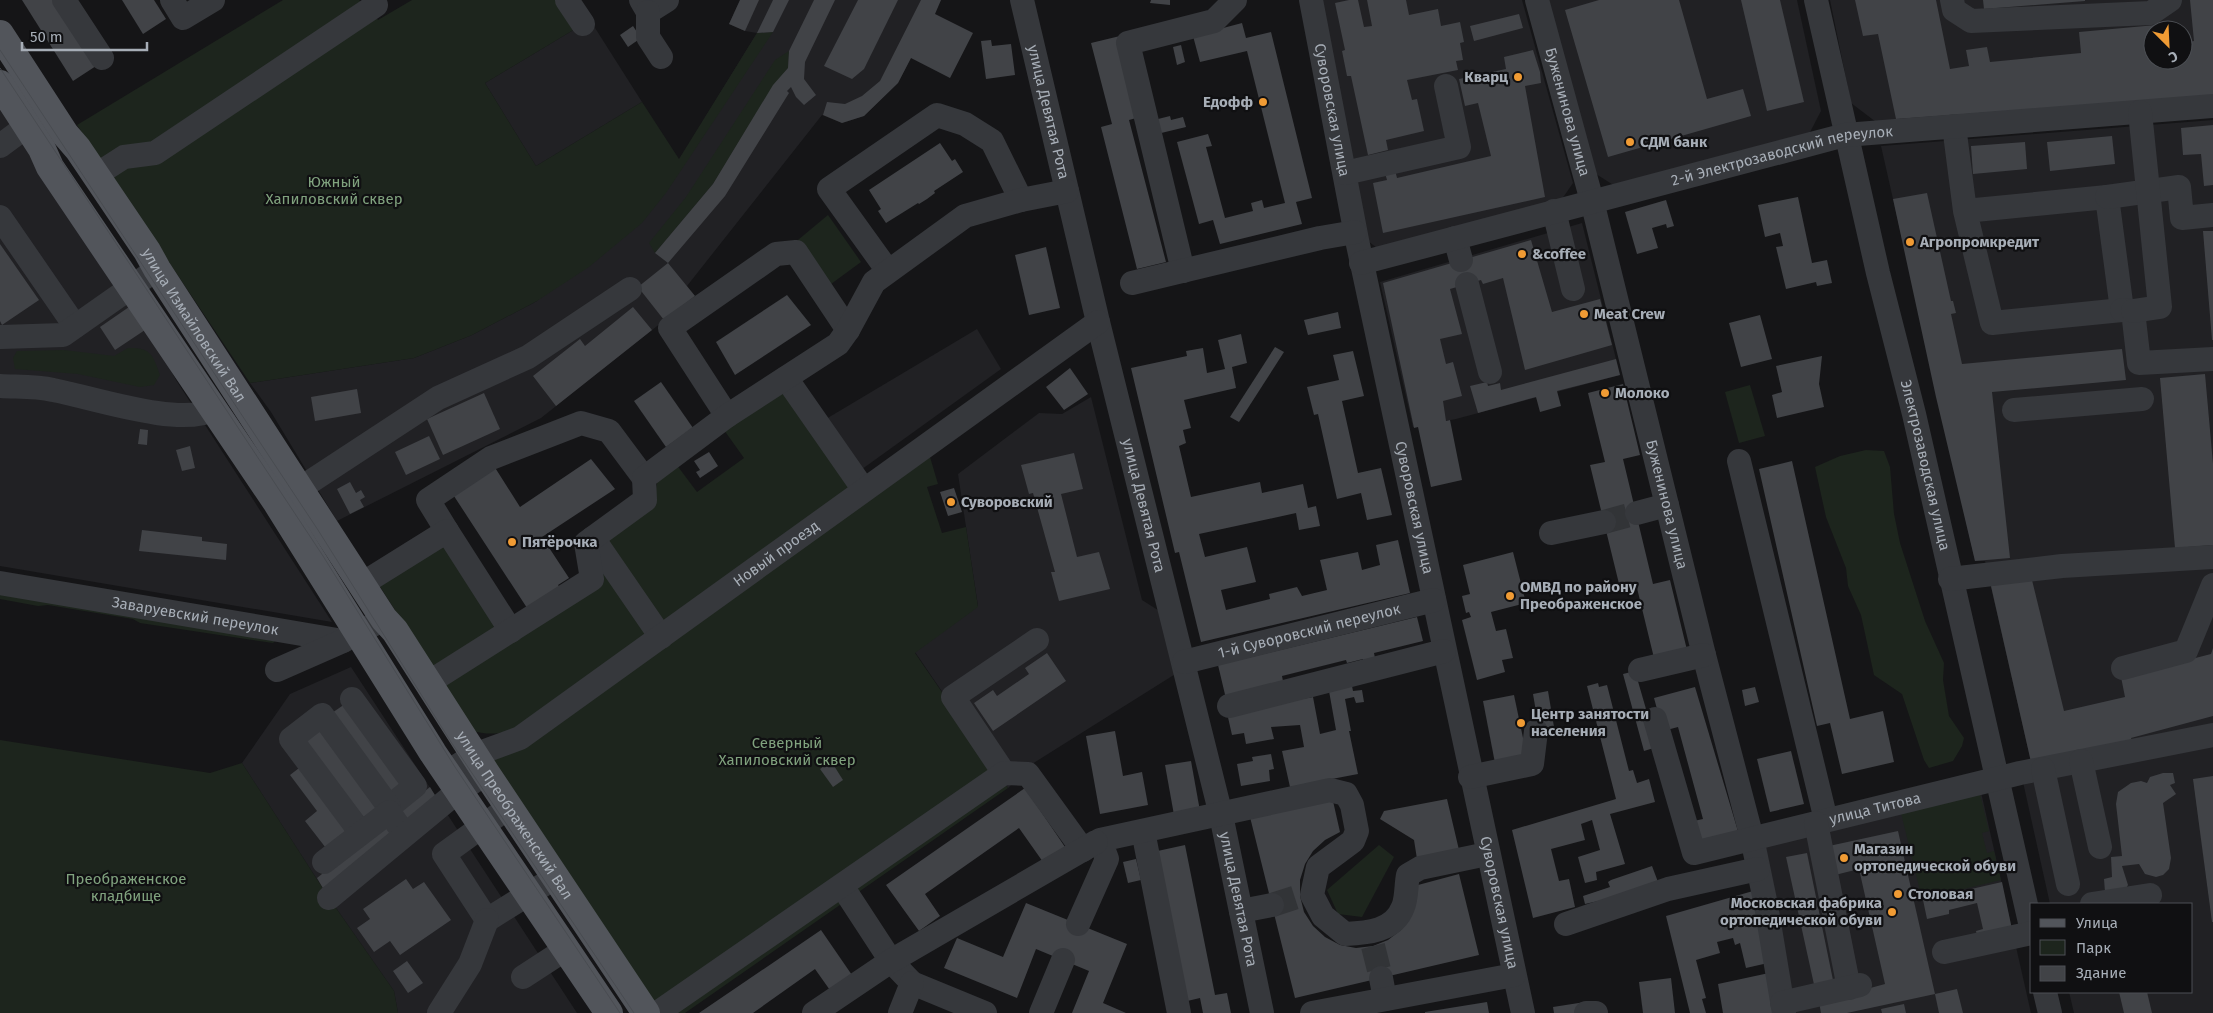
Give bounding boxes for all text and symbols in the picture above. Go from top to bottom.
scale bar [22,20,148,52]
north arrow [2143,20,2193,70]
text: 50 m [30,28,63,46]
street label: Суворовская улица [1311,42,1354,178]
street label: улица Девятая Рота [1024,43,1073,181]
street label: Буженинова улица [1541,45,1594,178]
text: С [2166,47,2180,66]
place label: Кварц [1464,68,1508,86]
marker: Кварц [1512,71,1524,83]
place label: Едофф [1203,93,1253,111]
marker: Едофф [1257,96,1269,108]
street label: 2-й Электрозаводский переулок [1669,122,1894,190]
place label: СДМ банк [1640,133,1708,151]
marker: СДМ банк [1624,136,1636,148]
park label: Южный Хапиловский сквер [265,173,403,208]
place label: Агропромкредит [1919,233,2040,251]
marker: Агропромкредит [1904,236,1916,248]
street label: улица Измайловский Вал [138,245,250,406]
place label: &coffee [1532,245,1586,263]
marker: &coffee [1516,248,1528,260]
place label: Meat Crew [1594,305,1666,323]
marker: Meat Crew [1578,308,1590,320]
street label: Электрозаводская улица [1897,378,1954,552]
place label: Молоко [1615,384,1670,402]
marker: Молоко [1599,387,1611,399]
street label: улица Девятая Рота [1118,437,1169,574]
street label: Буженинова улица [1642,438,1692,571]
street label: Суворовская улица [1391,440,1437,576]
place label: Суворовский [961,493,1053,511]
marker: Суворовский [945,496,957,508]
street label: Новый проезд [730,517,823,591]
place label: Пятёрочка [522,533,598,551]
marker: Пятёрочка [506,536,518,548]
place label: ОМВД по району Преображенское [1520,578,1642,613]
marker: ОМВД по району Преображенское [1504,590,1516,602]
street label: Заваруевский переулок [111,593,280,639]
street label: 1-й Суворовский переулок [1216,600,1402,662]
place label: Центр занятости населения [1531,705,1649,740]
marker: Центр занятости населения [1515,717,1527,729]
street label: улица Преображенский Вал [453,728,577,903]
park label: Северный Хапиловский сквер [718,734,856,769]
street label: улица Титова [1827,789,1923,828]
street label: улица Девятая Рота [1216,830,1261,968]
street label: Суворовская улица [1476,834,1522,971]
place label: Магазин ортопедической обуви [1854,840,2016,875]
marker: Магазин ортопедической обуви [1838,852,1850,864]
park label: Преображенское кладбище [65,870,187,905]
place label: Столовая [1908,885,1973,903]
marker: Столовая [1892,888,1904,900]
place label: Московская фабрика ортопедической обуви [1720,894,1882,929]
legend [2030,903,2193,993]
marker: Московская фабрика ортопедической обуви [1886,906,1898,918]
text: Улица [2076,914,2118,932]
text: Парк [2076,939,2111,957]
text: Здание [2076,964,2126,982]

